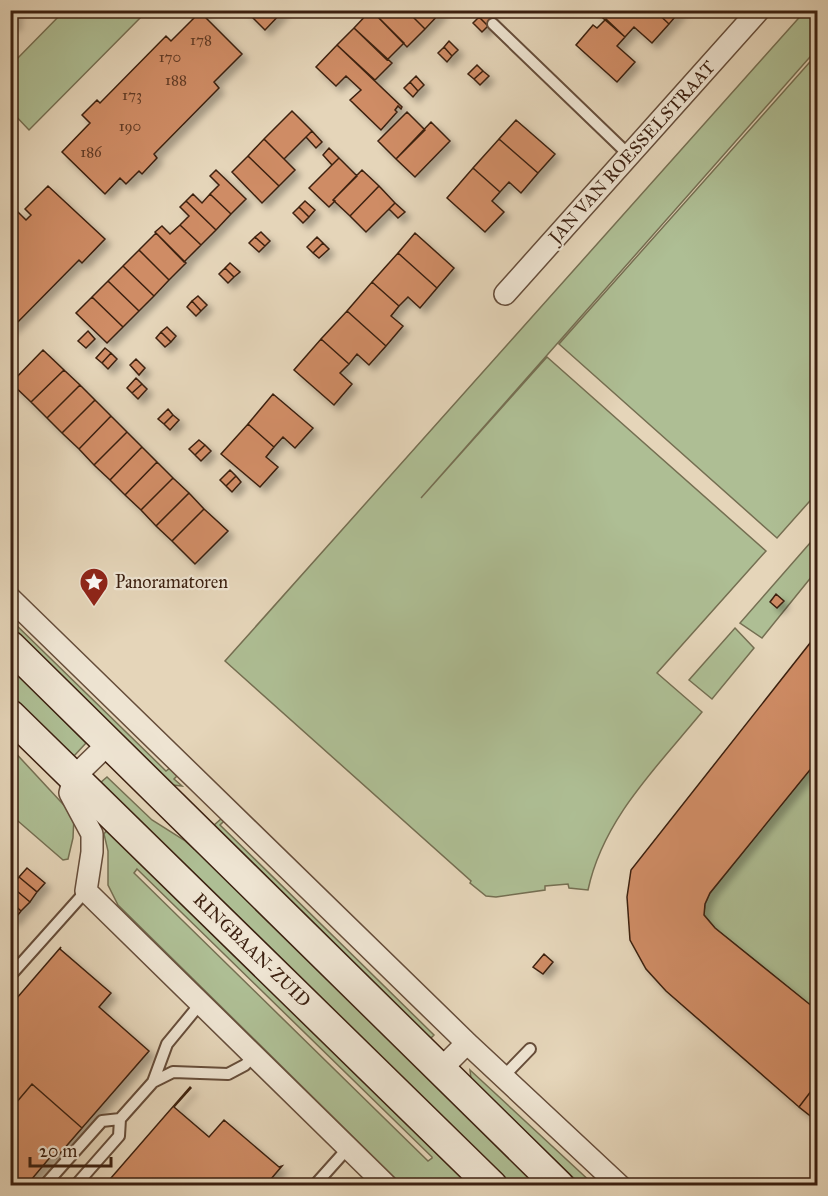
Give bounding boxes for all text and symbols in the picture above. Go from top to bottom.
house number: 178 [190,31,212,49]
house number: 170 [159,48,181,66]
street label: JAN VAN ROESSELSTRAAT [543,56,721,250]
house number: 188 [165,71,187,89]
house number: 173 [122,86,142,104]
house number: 190 [119,117,141,135]
house number: 186 [80,143,103,161]
place icon: Panoramatoren [78,566,110,608]
place label: Panoramatoren [115,571,228,593]
street label: RINGBAAN-ZUID [189,888,315,1012]
scale bar [30,1130,111,1168]
text: 20 m [39,1140,77,1162]

